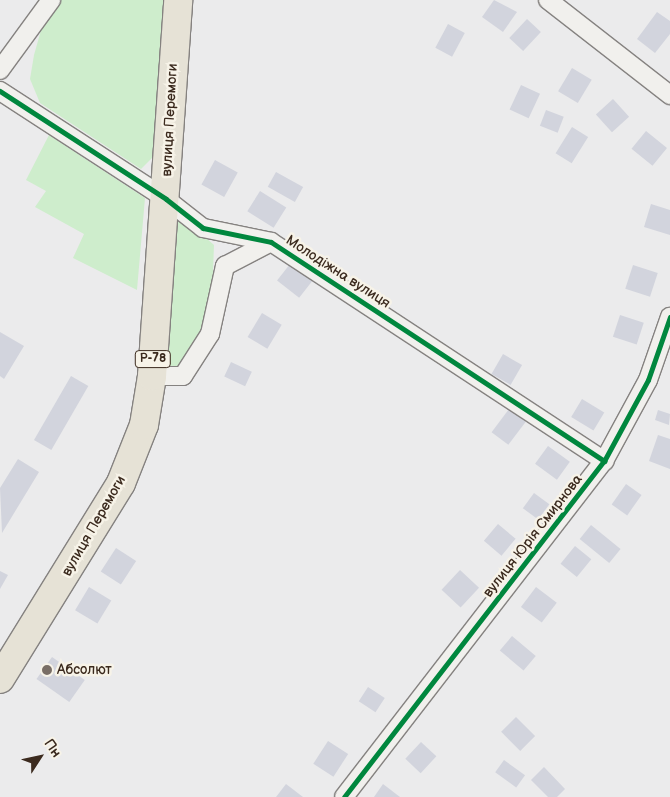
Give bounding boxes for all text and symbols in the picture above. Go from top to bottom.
street label: вулиця Перемоги [159,63,181,177]
street label: Молодіжна вулиця [283,232,393,312]
road number: Р-78 [134,349,172,368]
street label: вулиця Юрія Смирнова [480,471,586,601]
street label: вулиця Перемоги [58,473,130,579]
place label: Абсолют [57,662,112,678]
marker: Абсолют [41,664,53,676]
north arrow [15,732,65,782]
text: Пн [40,736,65,761]

